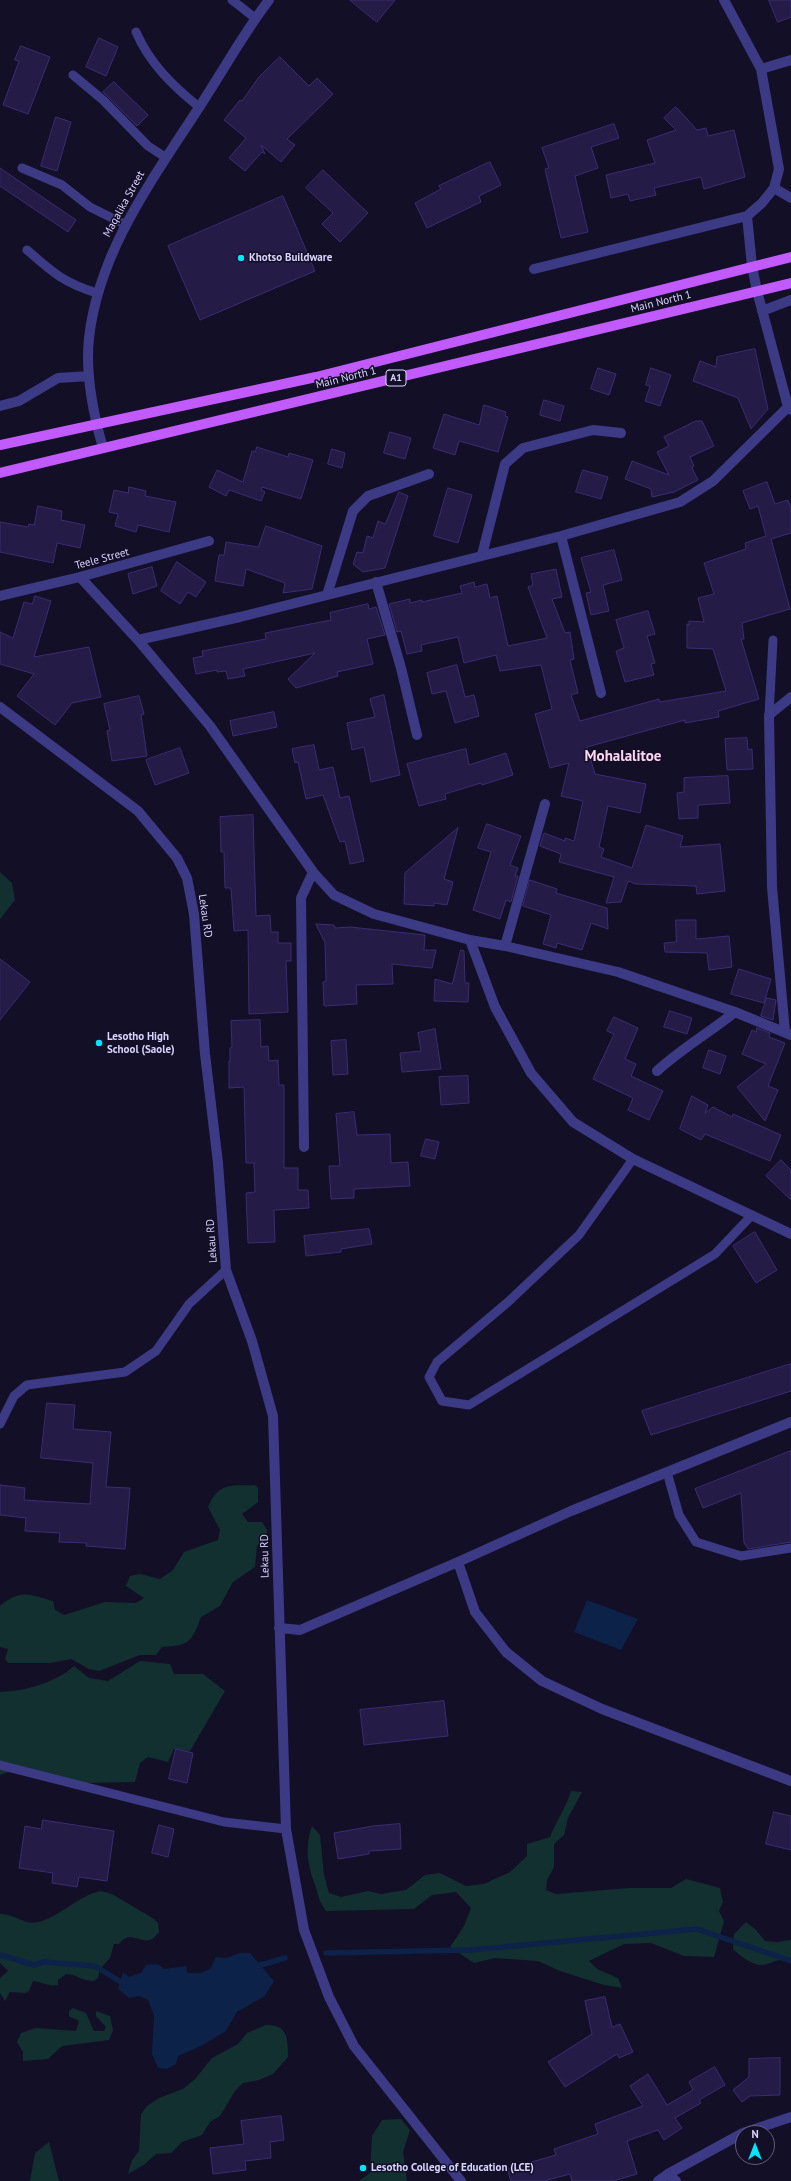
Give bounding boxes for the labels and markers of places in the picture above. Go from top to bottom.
place label: Khotso Buildware [249,251,332,265]
marker: Khotso Buildware [236,253,246,263]
place label: Lesotho High School (Saole) [107,1030,174,1056]
marker: Lesotho High School (Saole) [94,1038,104,1048]
place label: Lesotho College of Education (LCE) [371,2161,534,2175]
marker: Lesotho College of Education (LCE) [358,2163,368,2173]

